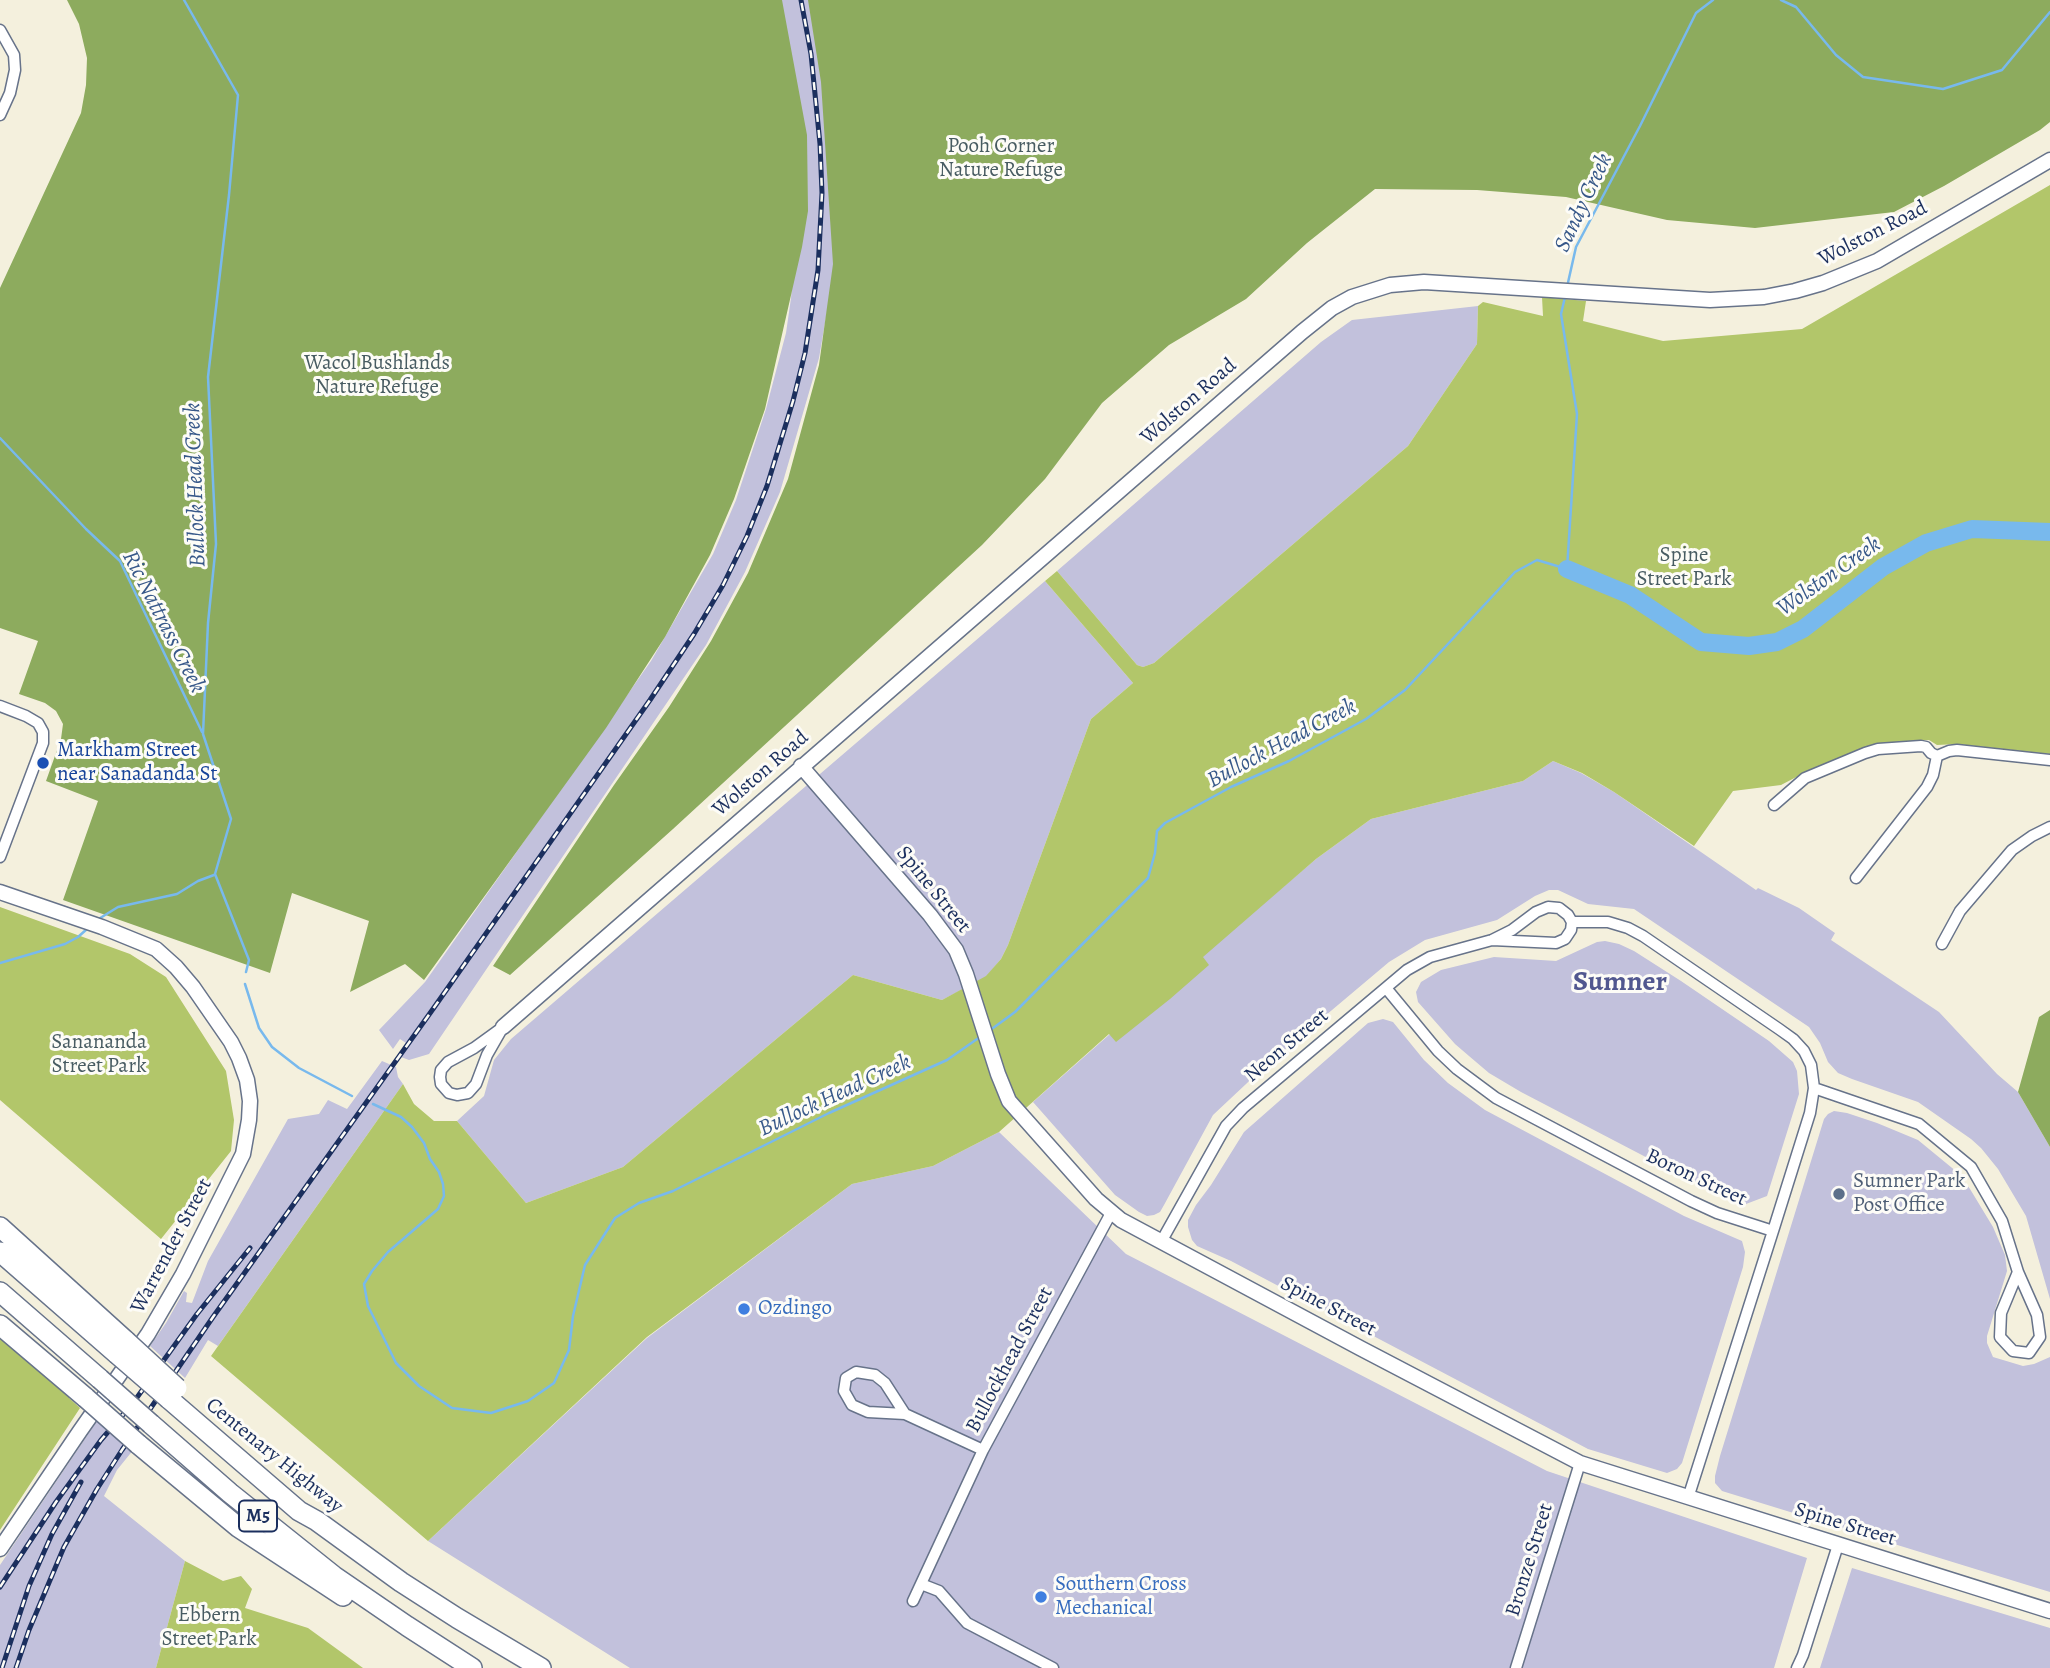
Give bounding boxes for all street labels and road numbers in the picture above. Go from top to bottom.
street label: Wolston Road [1814,196,1932,272]
street label: Wolston Road [1136,354,1242,450]
street label: Wolston Road [708,726,814,822]
street label: Spine Street [890,841,976,939]
street label: Neon Street [1240,1004,1334,1088]
street label: Boron Street [1642,1144,1750,1212]
street label: Warrender Street [126,1174,218,1318]
street label: Spine Street [1276,1271,1380,1343]
street label: Bullockhead Street [961,1283,1059,1437]
street label: Centenary Highway [200,1393,348,1519]
street label: Spine Street [1791,1498,1899,1552]
road number: M5 [239,1500,277,1532]
street label: Bronze Street [1501,1500,1559,1620]

